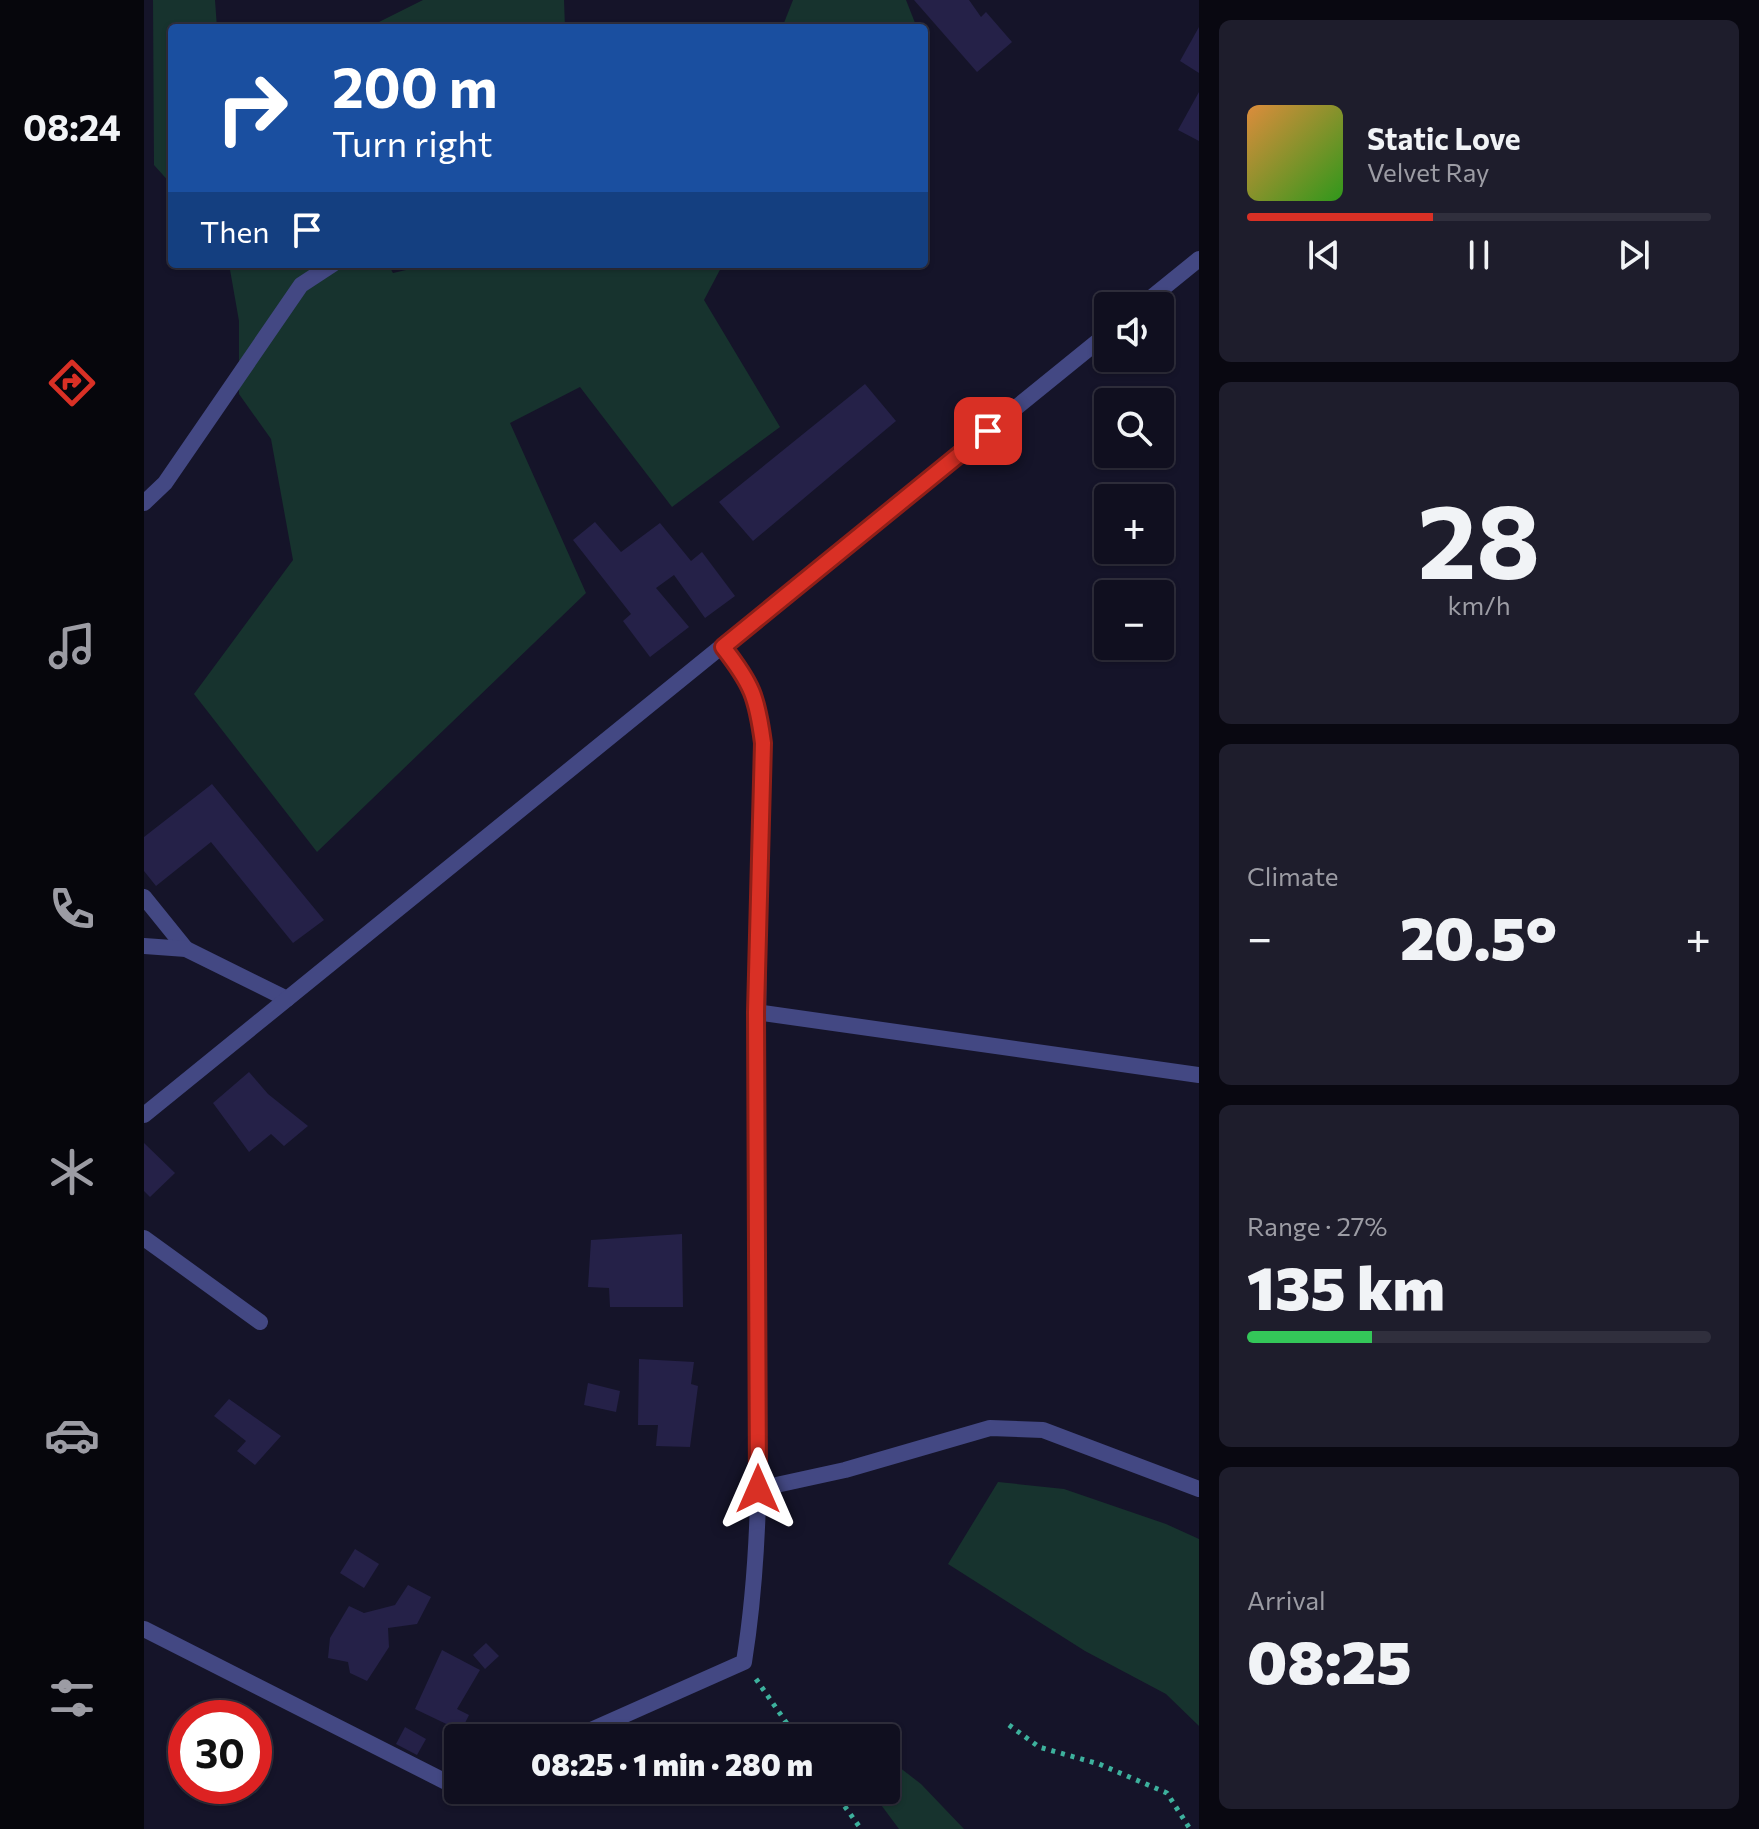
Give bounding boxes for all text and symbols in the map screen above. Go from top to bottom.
text: 200 m [332,51,498,120]
icon: right [200,56,304,160]
text: 08:24 [23,104,121,148]
text: Static Love [1367,119,1521,156]
text: Turn right [332,120,493,164]
text: Velvet Ray [1367,156,1490,187]
icon: arrive [285,208,329,252]
text: Then [200,212,269,249]
icon: previous [1302,233,1346,277]
icon: pause [1457,233,1501,277]
icon: next [1612,233,1656,277]
map controls [1094,292,1174,660]
button: sound [1094,292,1174,372]
icon: directions [44,355,100,411]
button: search [1094,388,1174,468]
pin [954,397,1022,465]
icon: arrive [966,409,1010,453]
text: 28 [1418,473,1540,600]
button: + [1094,484,1174,564]
button: − [1094,580,1174,660]
text: km/h [1447,589,1511,620]
icon: music [44,618,100,674]
text: Climate [1247,860,1339,891]
icon: phone [44,881,100,937]
text: 20.5° [1400,899,1557,972]
text: − [1247,909,1272,963]
text: + [1685,909,1711,963]
icon: climate [44,1144,100,1200]
text: Range · 27% [1247,1210,1387,1241]
text: 135 km [1247,1249,1445,1322]
icon: car [44,1407,100,1463]
position arrow [716,1447,800,1531]
text: Arrival [1247,1584,1326,1615]
text: 08:25 [1247,1623,1412,1696]
icon: filters [44,1670,100,1726]
speed limit sign: 30 [168,1700,272,1804]
text: 08:25 · 1 min · 280 m [531,1745,813,1782]

